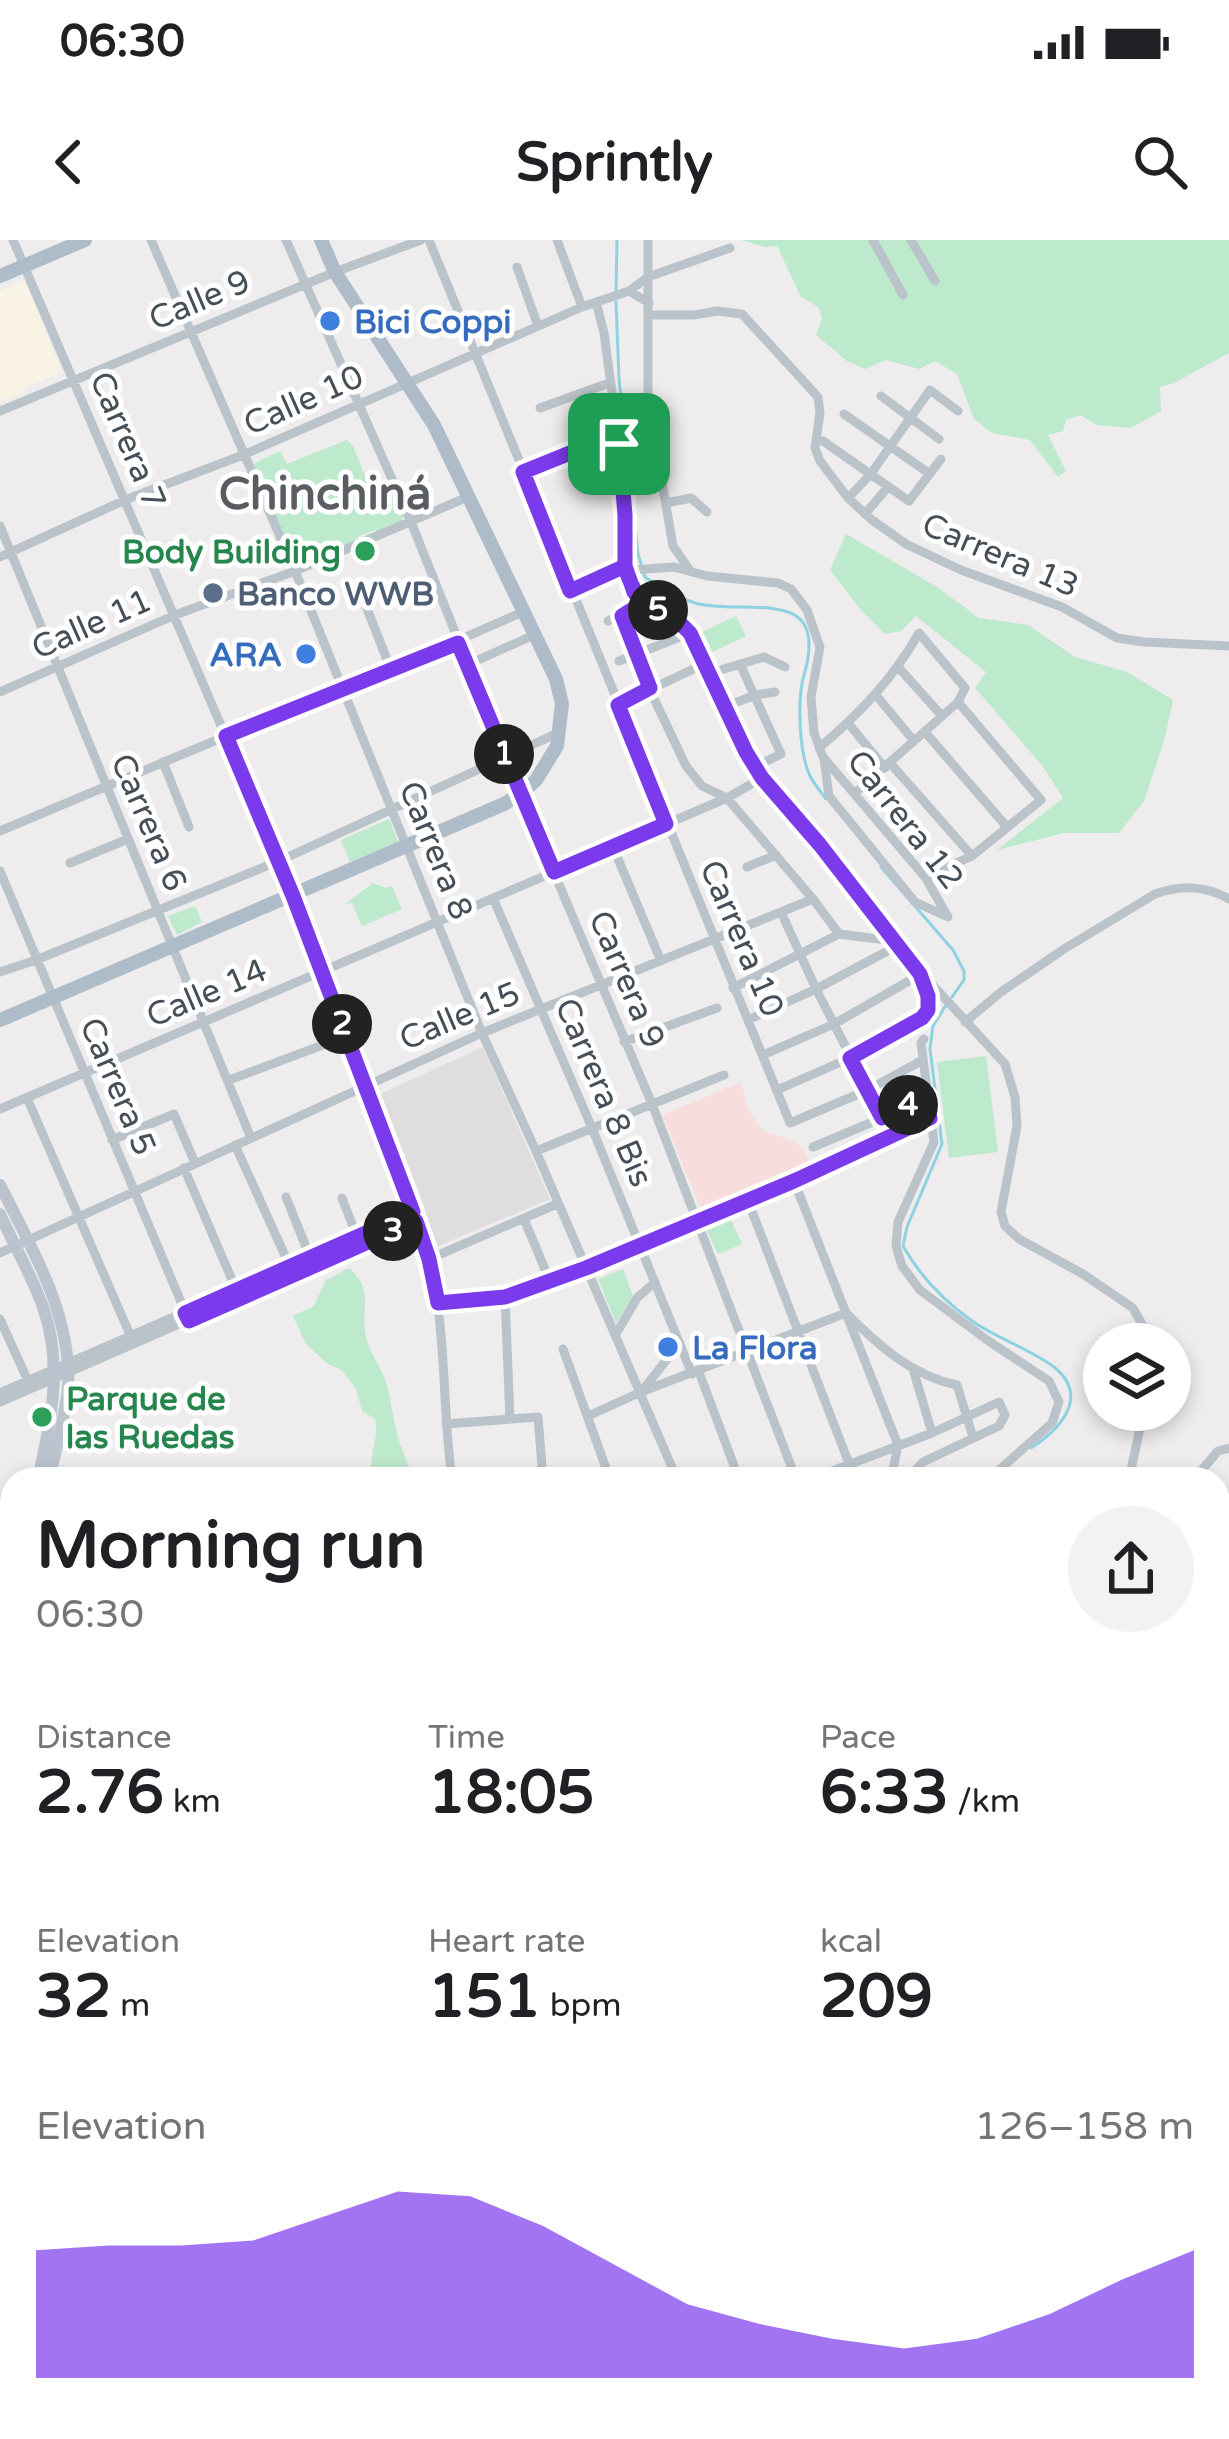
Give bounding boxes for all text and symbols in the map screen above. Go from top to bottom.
text: 06:30 [60,15,185,69]
icon: back [36,129,102,195]
icon: search [1127,129,1193,195]
text: Sprintly [516,130,713,195]
street label: Calle 9 [143,262,256,339]
place label: Bici Coppi [354,303,512,342]
marker: Bici Coppi [317,308,343,334]
street label: Calle 10 [238,357,369,444]
street label: Carrera 7 [81,366,174,515]
pin [568,393,670,495]
icon: arrive [586,411,652,477]
district label: Chinchiná [219,468,431,522]
street label: Carrera 13 [916,505,1085,606]
place label: Body Building [122,533,341,572]
marker: Body Building [352,538,378,564]
place label: Banco WWB [237,575,434,614]
marker: Banco WWB [200,580,226,606]
pin: 5 [628,580,688,640]
street label: Calle 11 [26,581,157,668]
text: 5 [648,590,668,629]
place label: ARA [209,636,282,675]
marker: ARA [293,641,319,667]
pin: 1 [474,724,534,784]
text: 1 [494,734,514,773]
street label: Carrera 12 [838,742,971,897]
street label: Carrera 6 [102,748,195,897]
street label: Carrera 8 [390,776,481,925]
street label: Carrera 10 [691,854,792,1023]
street label: Carrera 9 [580,905,673,1054]
street label: Calle 14 [141,951,272,1036]
street label: Calle 15 [394,974,525,1059]
street label: Carrera 8 Bis [546,993,661,1193]
pin: 2 [312,994,372,1054]
text: 2 [332,1004,352,1043]
street label: Carrera 5 [71,1012,164,1161]
pin: 4 [878,1075,938,1135]
text: 4 [898,1085,918,1124]
pin: 3 [363,1201,423,1261]
text: 3 [383,1211,403,1250]
map controls [1083,1323,1191,1431]
button: layers [1083,1323,1191,1431]
place label: La Flora [692,1329,817,1368]
marker: La Flora [655,1334,681,1360]
place label: Parque de las Ruedas [66,1380,235,1457]
marker: Parque de las Ruedas [29,1404,55,1430]
text: Morning run [36,1506,426,1586]
button: share [1068,1506,1194,1632]
text: 06:30 [36,1591,144,1638]
text: Distance [36,1718,172,1757]
text: Time [428,1718,505,1757]
text: Pace [820,1718,896,1757]
text: 2.76 [36,1757,164,1829]
text: 18:05 [428,1757,594,1829]
text: 6:33 [820,1757,949,1829]
text: km [164,1782,221,1821]
text: /km [949,1782,1020,1821]
text: Elevation [36,1922,180,1961]
text: Heart rate [428,1922,585,1961]
text: kcal [820,1922,882,1961]
text: 32 [36,1961,111,2033]
text: 151 [428,1961,541,2033]
text: 209 [820,1961,933,2033]
text: m [111,1986,150,2025]
text: bpm [541,1986,622,2025]
text: Elevation [36,2103,206,2150]
text: 126–158 m [974,2103,1194,2150]

